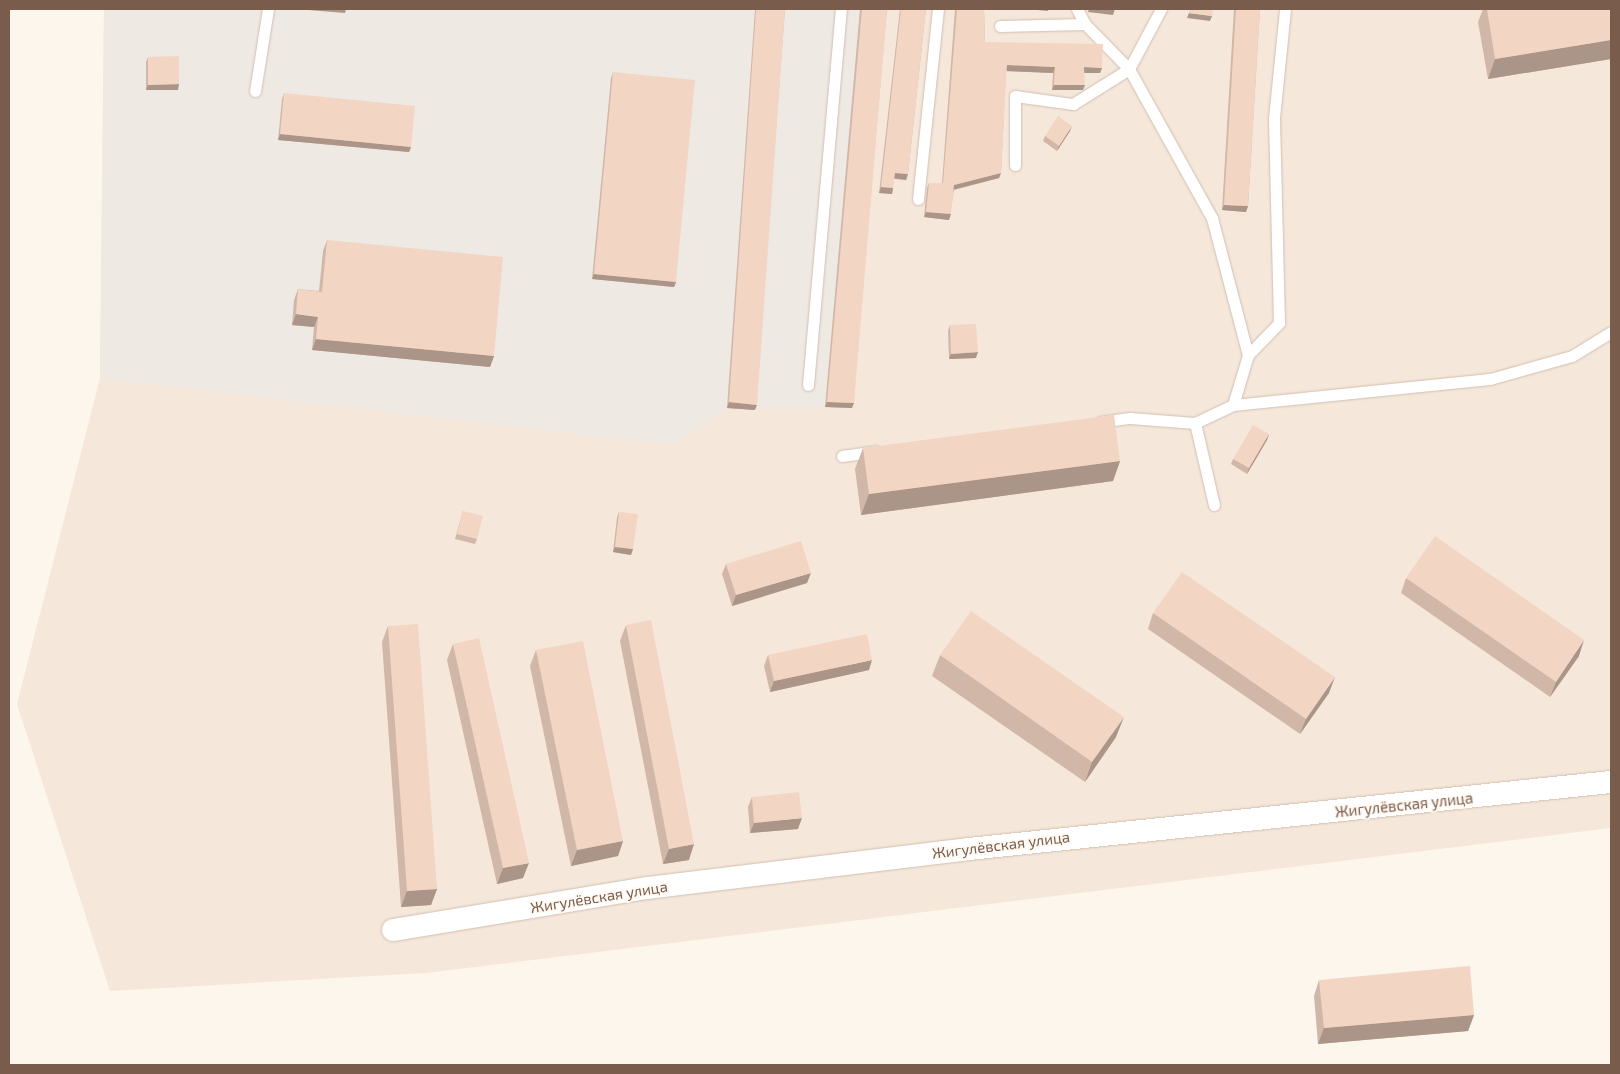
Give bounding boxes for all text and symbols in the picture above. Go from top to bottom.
street label: Жигулёвская улица [1334,789,1474,821]
street label: Жигулёвская улица [931,828,1071,862]
street label: Жигулёвская улица [529,877,669,917]

